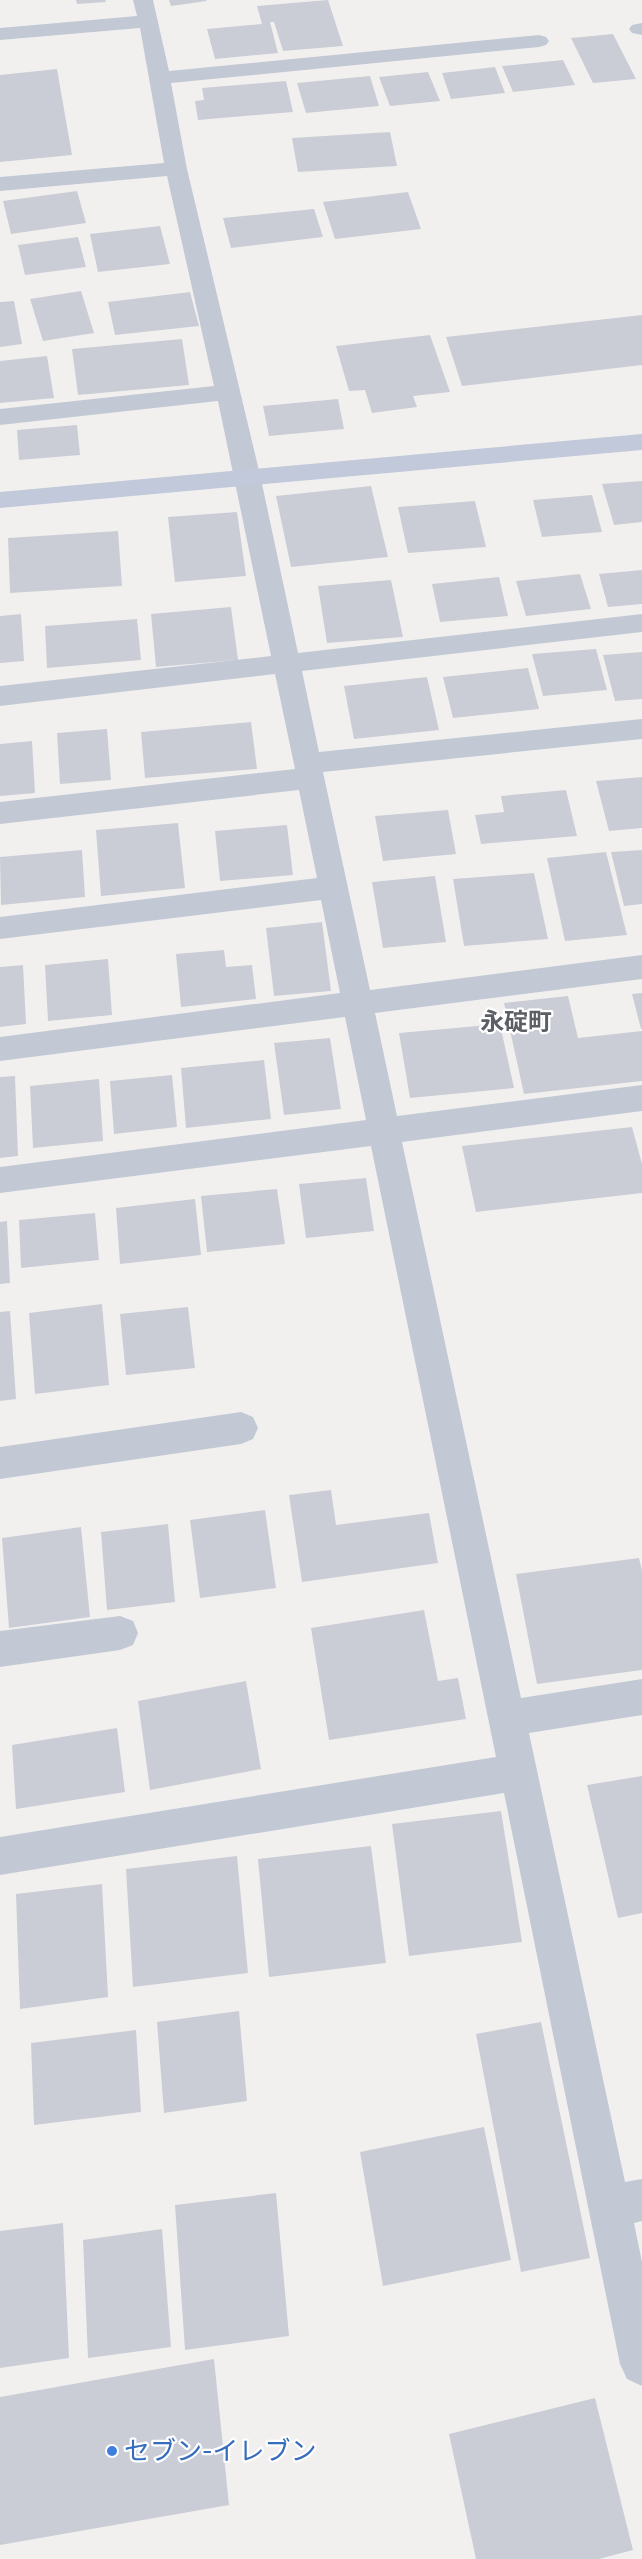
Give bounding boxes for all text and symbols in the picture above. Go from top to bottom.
district label: 永碇町 [480,1008,552,1036]
place label: セブン-イレブン [124,2436,316,2467]
marker: セブン-イレブン [105,2444,119,2458]

